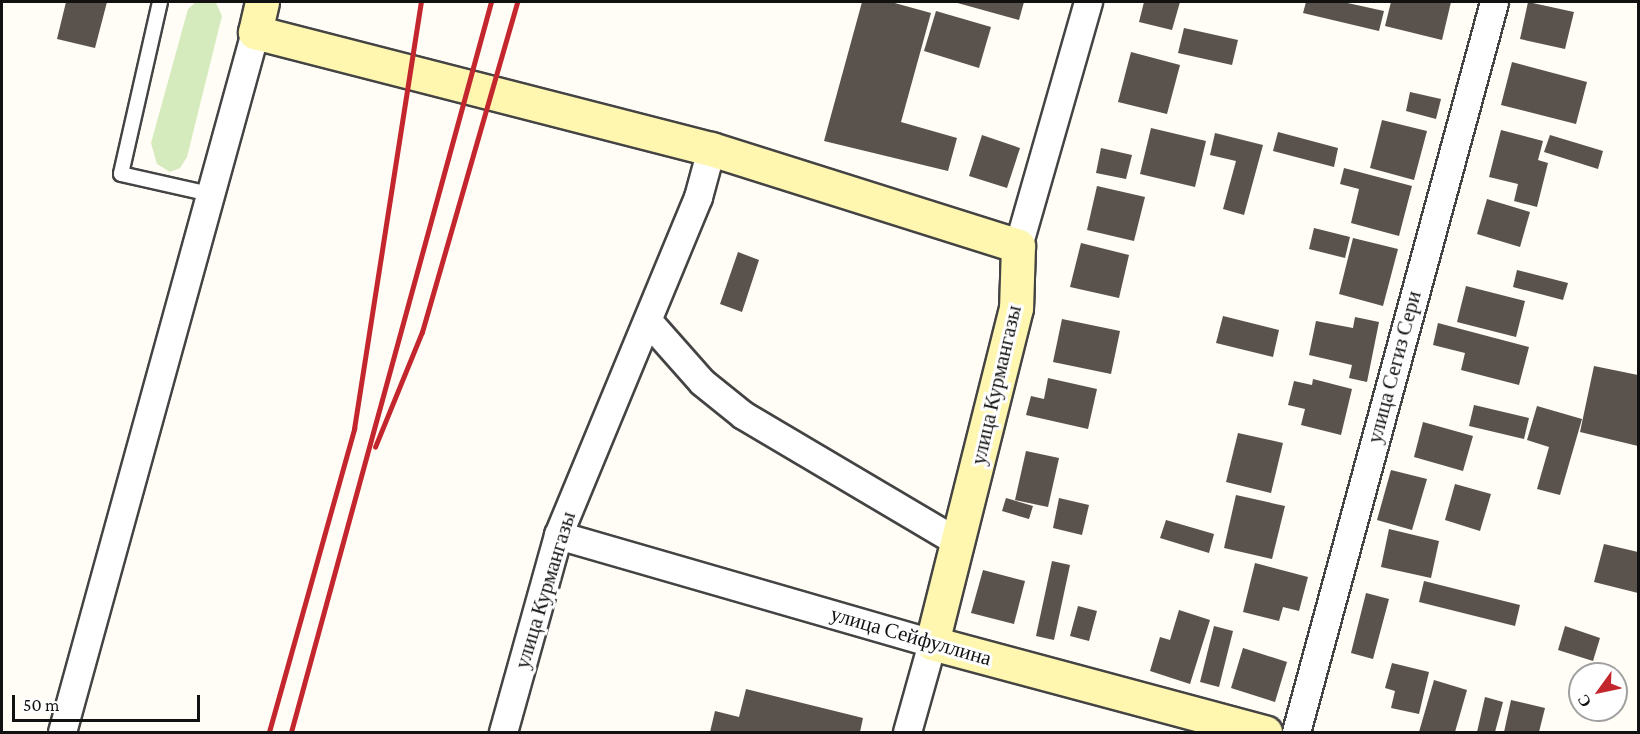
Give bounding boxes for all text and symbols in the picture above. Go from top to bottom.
street label: улица Сегиз Сери [1362,288,1426,446]
street label: улица Курмангазы [965,303,1027,467]
street label: улица Курмангазы [509,508,581,672]
street label: улица Сейфуллина [828,601,994,671]
north arrow [1568,662,1628,722]
scale bar [15,683,202,721]
text: С [1574,692,1594,710]
text: 50 m [23,695,60,715]

